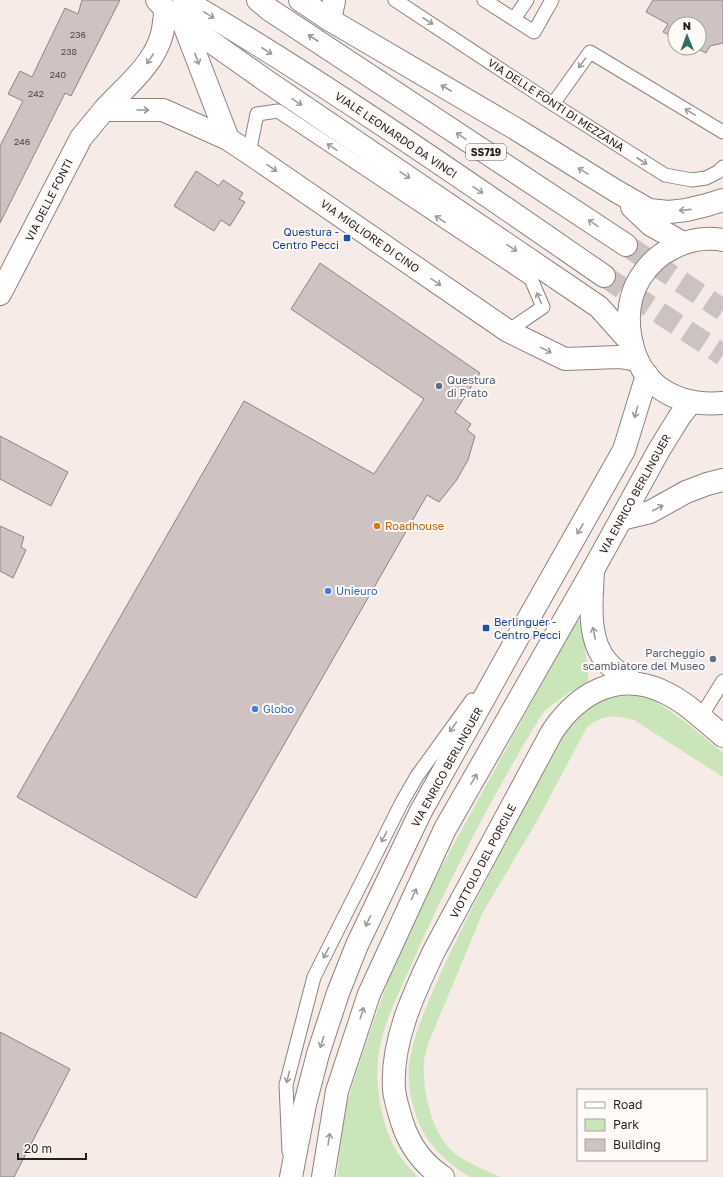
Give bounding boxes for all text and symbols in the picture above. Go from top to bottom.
one-way arrow [203,11,215,19]
north arrow [667,16,707,56]
one-way arrow [422,18,434,26]
text: N [683,19,691,32]
house number: 236 [70,29,86,40]
one-way arrow [308,34,319,42]
house number: 238 [61,46,77,57]
one-way arrow [261,47,273,55]
one-way arrow [193,52,201,64]
one-way arrow [146,54,154,65]
street label: VIA DELLE FONTI DI MEZZANA [486,56,627,154]
one-way arrow [578,57,586,68]
house number: 240 [50,69,67,80]
one-way arrow [440,84,452,92]
house number: 242 [28,88,44,99]
street label: VIALE LEONARDO DA VINCI [333,89,460,180]
one-way arrow [292,97,303,106]
one-way arrow [136,106,149,114]
one-way arrow [684,107,696,115]
one-way arrow [456,132,467,140]
house number: 246 [14,136,30,147]
one-way arrow [326,143,337,151]
road number: SS719 [466,144,506,160]
street label: VIA DELLE FONTI [22,156,75,243]
one-way arrow [637,157,648,165]
one-way arrow [266,164,277,172]
one-way arrow [578,167,589,175]
one-way arrow [399,171,410,179]
one-way arrow [472,186,484,194]
street label: VIA MIGLIORE DI CINO [318,196,422,275]
one-way arrow [679,206,692,214]
one-way arrow [434,214,446,222]
one-way arrow [588,219,599,227]
place label: Questura - Centro Pecci [272,225,339,251]
marker: Questura - Centro Pecci [342,233,352,243]
one-way arrow [506,244,517,252]
one-way arrow [430,278,441,286]
one-way arrow [535,292,543,304]
one-way arrow [540,347,552,354]
place label: Questura di Prato [447,373,495,399]
marker: Questura di Prato [434,381,444,391]
one-way arrow [632,405,639,418]
street label: VIA ENRICO BERLINGUER [596,432,673,556]
one-way arrow [651,503,663,511]
place label: Roadhouse [385,519,444,532]
marker: Roadhouse [372,521,382,531]
one-way arrow [575,522,583,534]
place label: Unieuro [336,584,378,597]
marker: Unieuro [323,586,333,596]
place label: Berlinguer - Centro Pecci [494,615,561,641]
marker: Berlinguer - Centro Pecci [481,623,491,633]
one-way arrow [589,627,597,640]
place label: Parcheggio scambiatore del Museo [583,646,705,672]
marker: Parcheggio scambiatore del Museo [708,654,718,664]
place label: Globo [263,702,295,715]
marker: Globo [250,704,260,714]
street label: VIA ENRICO BERLINGUER [408,705,485,829]
one-way arrow [449,722,457,733]
one-way arrow [470,773,478,785]
street label: VIOTTOLO DEL PORCILE [447,801,518,920]
one-way arrow [380,831,387,843]
one-way arrow [411,888,418,900]
one-way arrow [364,915,371,927]
one-way arrow [322,947,329,959]
one-way arrow [359,1007,366,1020]
one-way arrow [318,1036,325,1049]
one-way arrow [284,1071,292,1084]
legend [577,1089,707,1161]
text: Road [613,1097,642,1112]
text: Park [613,1117,639,1132]
one-way arrow [325,1132,333,1145]
scale bar [18,1135,86,1161]
text: Building [613,1137,661,1152]
text: 20 m [24,1141,52,1156]

